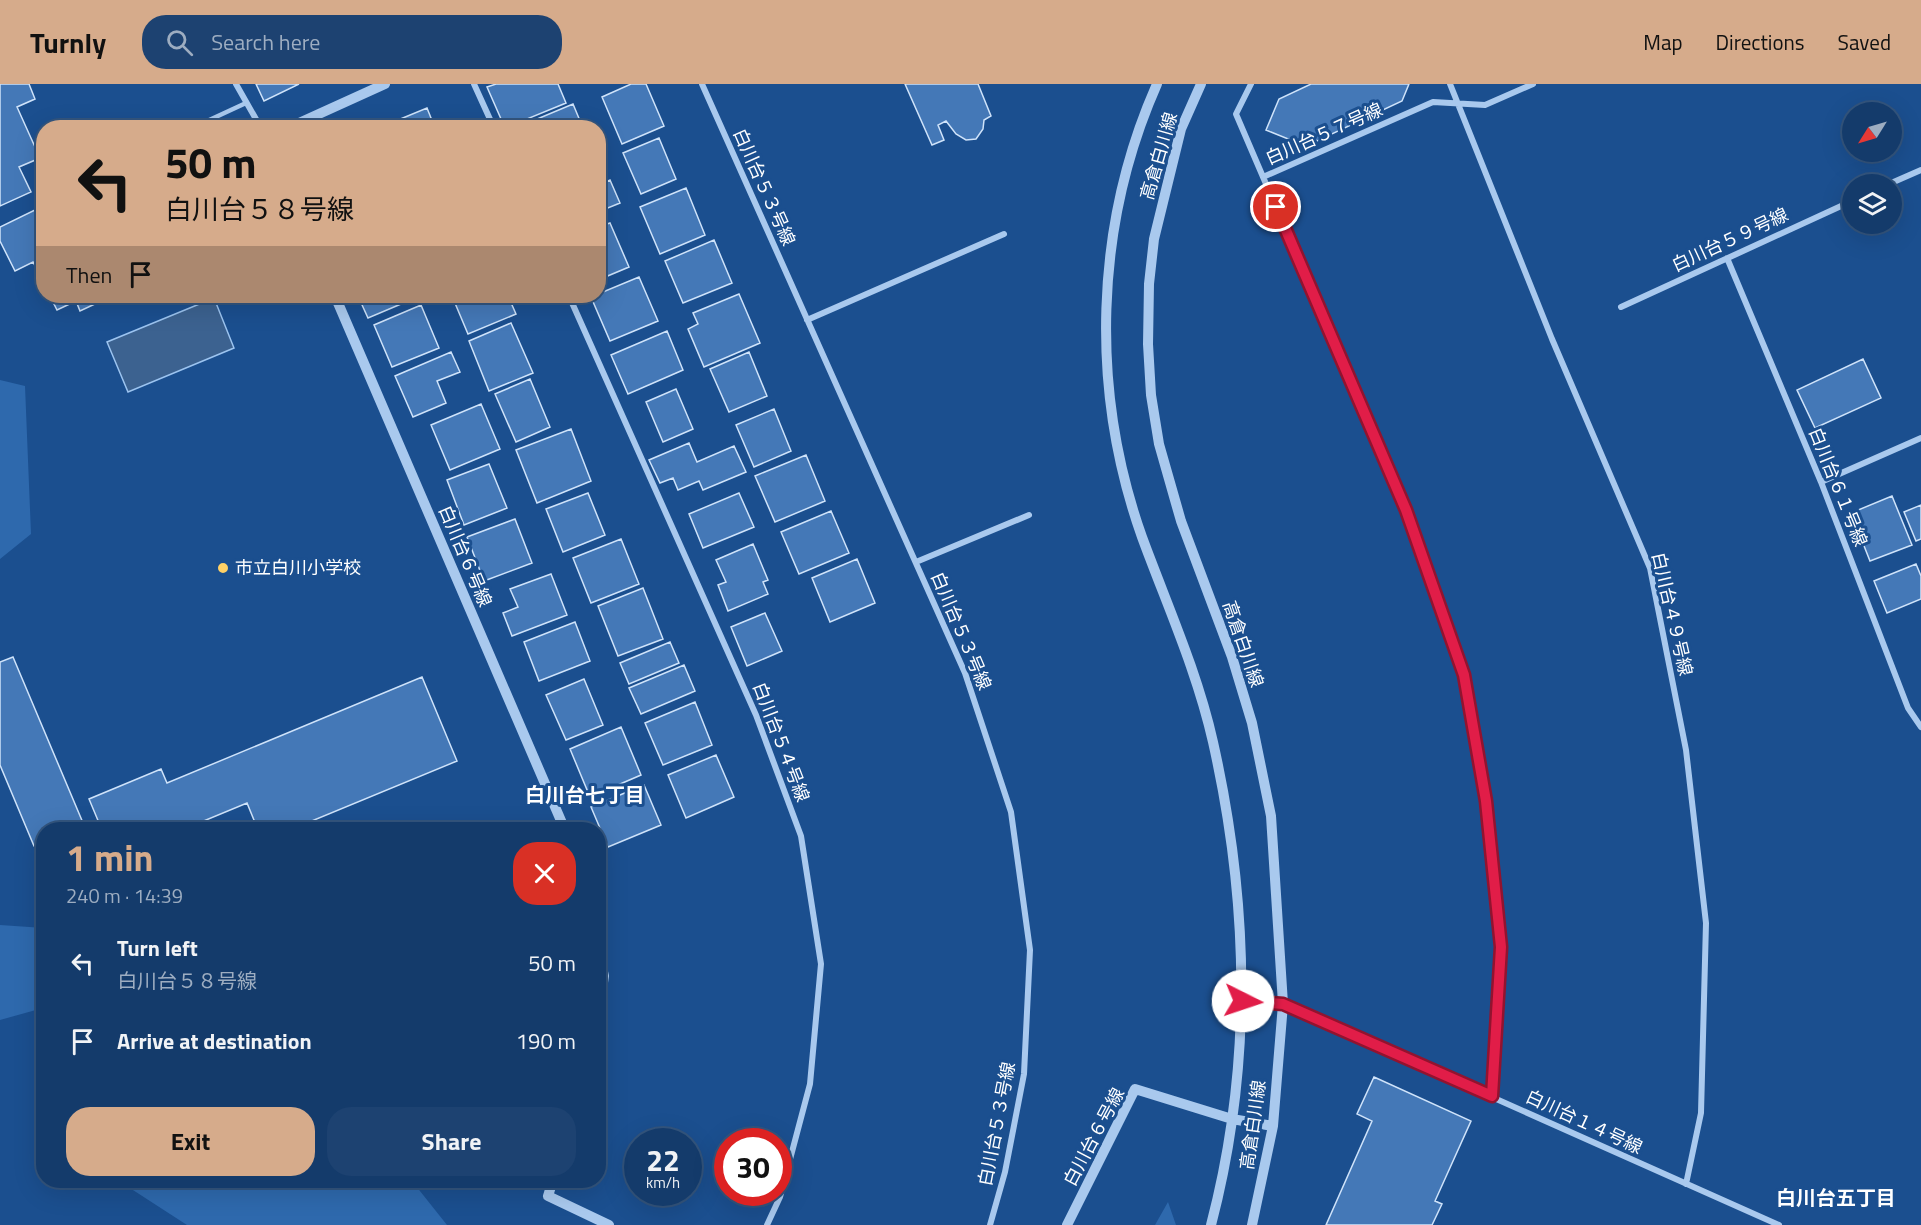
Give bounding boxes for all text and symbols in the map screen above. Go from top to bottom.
search box [142,15,562,69]
text: Turnly [30,21,106,64]
text: Search here [211,25,320,59]
icon: search [163,26,196,59]
text: Map [1643,26,1683,58]
text: Directions [1716,26,1805,58]
text: Saved [1838,26,1891,58]
street label: 白川台５７号線 [1261,96,1387,172]
north arrow [1842,102,1902,162]
map controls [1842,102,1902,234]
street label: 高倉白川線 [1133,109,1184,203]
street label: 白川台５３号線 [726,124,802,250]
text: 50 m [165,130,257,194]
icon: left [66,144,144,222]
button: layers [1842,174,1902,234]
pin [1250,181,1301,232]
text: 白川台５８号線 [165,188,354,229]
icon: arrive [1259,190,1292,223]
street label: 白川台５９号線 [1667,201,1793,278]
text: Then [66,258,112,292]
icon: arrive [124,258,157,291]
street label: 白川台６１号線 [1802,423,1875,550]
street label: 白川台６号線 [432,501,499,611]
street label: 白川台４９号線 [1645,549,1700,678]
place label: 市立白川小学校 [235,554,361,581]
marker: 市立白川小学校 [216,561,230,575]
street label: 白川台５３号線 [924,568,999,694]
street label: 高倉白川線 [1216,597,1271,691]
street label: 白川台５４号線 [746,678,817,805]
district label: 白川台七丁目 [525,779,645,810]
text: 1 min [66,830,153,885]
button: close [513,842,576,905]
text: 240 m · 14:39 [66,880,183,911]
text: Turn left [117,931,198,965]
text: 50 m [528,946,576,980]
icon: left [66,947,99,980]
text: 白川台５８号線 [117,965,257,996]
position arrow [1211,969,1275,1033]
text: Arrive at destination [117,1024,312,1058]
text: 190 m [516,1024,576,1058]
icon: arrive [66,1025,99,1058]
street label: 白川台５３号線 [971,1059,1022,1188]
street label: 高倉白川線 [1233,1078,1272,1171]
street label: 白川台６号線 [1056,1083,1131,1191]
street label: 白川台１４号線 [1521,1083,1647,1160]
button: Exit [66,1107,315,1176]
button: Share [327,1107,576,1176]
speed limit sign: 30 [714,1128,792,1206]
text: 22 [646,1137,680,1183]
text: km/h [646,1171,680,1194]
district label: 白川台五丁目 [1776,1182,1896,1213]

